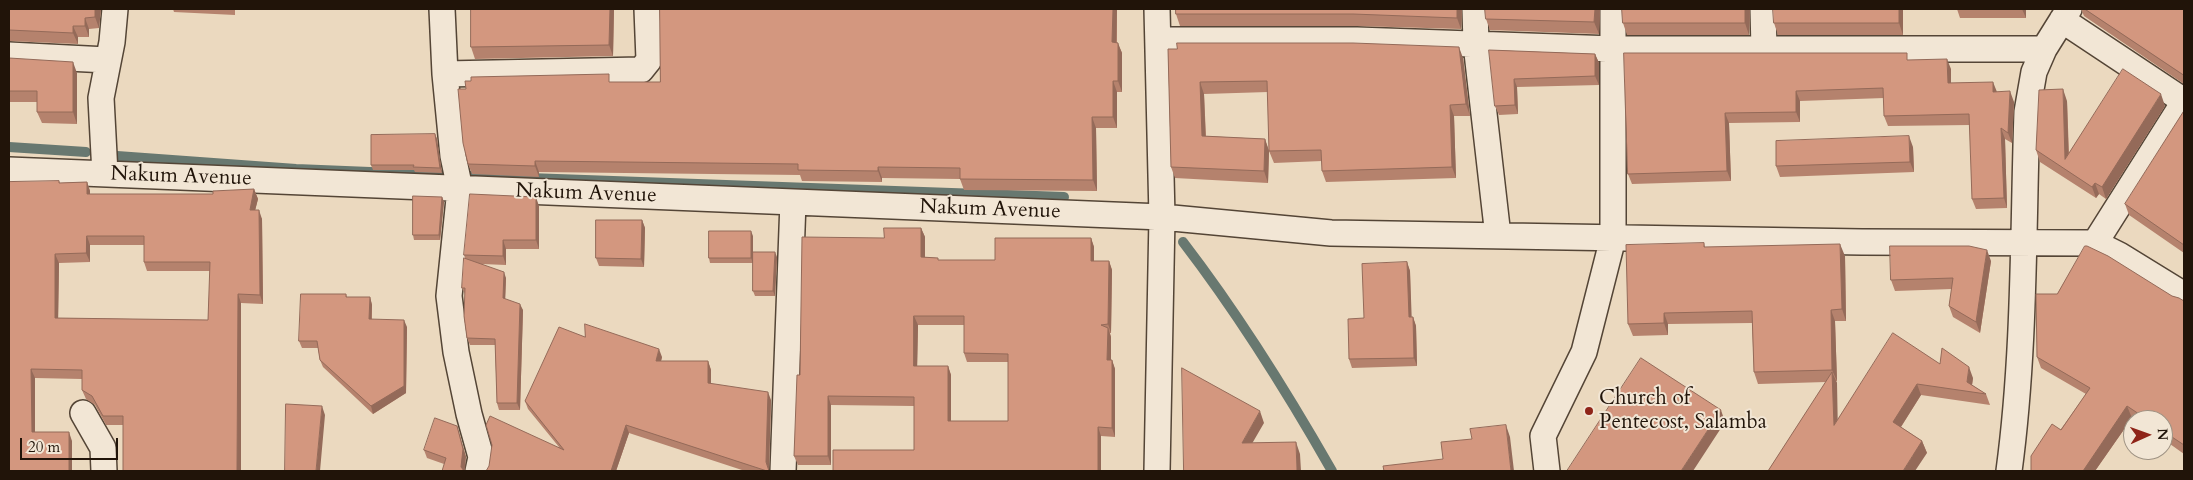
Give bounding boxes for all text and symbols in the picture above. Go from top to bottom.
street label: Nakum Avenue [110,162,252,192]
street label: Nakum Avenue [515,179,657,209]
street label: Nakum Avenue [919,195,1061,225]
place label: Church of Pentecost, Salamba [1599,386,1767,436]
marker: Church of Pentecost, Salamba [1583,405,1595,417]
north arrow [2123,410,2173,460]
scale bar [22,428,120,460]
text: N [2153,428,2172,441]
text: 20 m [28,437,60,457]

